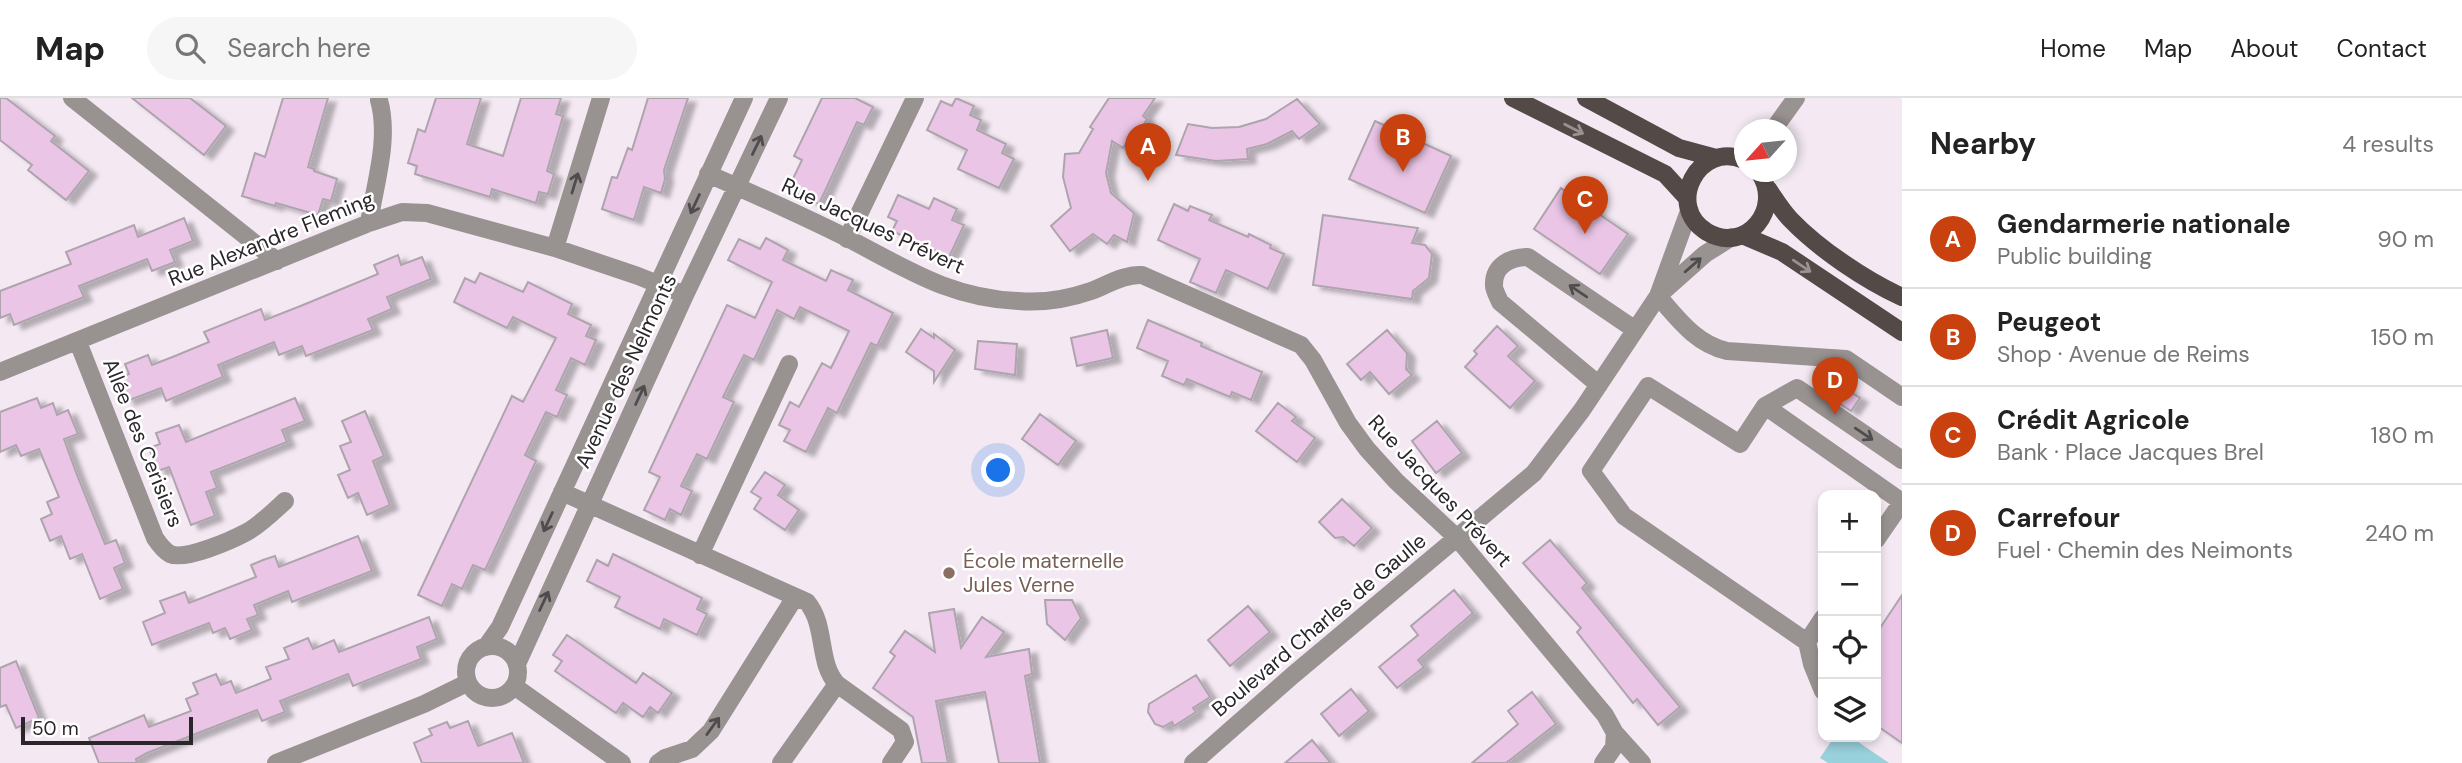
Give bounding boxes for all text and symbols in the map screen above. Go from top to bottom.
search box [147,17,637,80]
text: Map [35,27,105,70]
icon: search [171,29,209,67]
text: Search here [227,31,371,65]
text: Home [2040,33,2106,64]
text: Map [2144,33,2192,64]
text: About [2230,33,2299,64]
text: Contact [2337,33,2427,64]
pin: B [1380,114,1426,172]
north arrow [1734,119,1797,182]
one-way arrow [1563,122,1584,136]
pin: A [1125,123,1171,181]
text: Nearby [1930,124,2036,163]
text: 4 results [2342,129,2434,159]
one-way arrow [750,135,764,156]
street label: Rue Jacques Prévert [777,171,969,281]
one-way arrow [570,172,582,194]
pin: C [1562,176,1608,234]
street label: Rue Alexandre Fleming [164,185,378,293]
one-way arrow [687,194,700,215]
text: Gendarmerie nationale [1997,207,2291,241]
text: A [1945,224,1961,254]
text: 90 m [2377,224,2434,254]
text: Public building [1997,241,2152,271]
one-way arrow [1684,257,1702,273]
one-way arrow [1792,259,1812,273]
street label: Avenue des Nelmonts [569,269,683,473]
one-way arrow [1569,284,1588,298]
text: Peugeot [1997,305,2101,339]
text: B [1946,322,1960,352]
text: 150 m [2370,322,2434,352]
text: Shop · Avenue de Reims [1997,339,2250,369]
street label: Allée des Cerisiers [96,354,190,532]
pin: D [1812,357,1858,415]
one-way arrow [634,385,647,406]
text: Crédit Agricole [1997,403,2190,437]
street label: Rue Jacques Prévert [1362,409,1518,573]
text: C [1945,420,1961,450]
text: 180 m [2370,420,2434,450]
one-way arrow [1854,427,1873,441]
text: Bank · Place Jacques Brel [1997,437,2264,467]
your location [981,453,1015,487]
map controls [1818,490,1881,742]
button: + [1818,490,1881,553]
text: Carrefour [1997,501,2120,535]
one-way arrow [541,511,554,532]
text: D [1945,518,1961,548]
text: 240 m [2365,518,2434,548]
street label: Boulevard Charles de Gaulle [1206,527,1432,723]
text: Fuel · Chemin des Neimonts [1997,535,2293,565]
place label: École maternelle Jules Verne [963,547,1124,599]
button: − [1818,553,1881,616]
marker: École maternelle Jules Verne [941,565,957,581]
one-way arrow [538,591,551,613]
button: locate [1818,616,1881,679]
button: layers [1818,679,1881,742]
scale bar [21,714,192,746]
text: 50 m [32,716,79,741]
one-way arrow [706,717,720,736]

